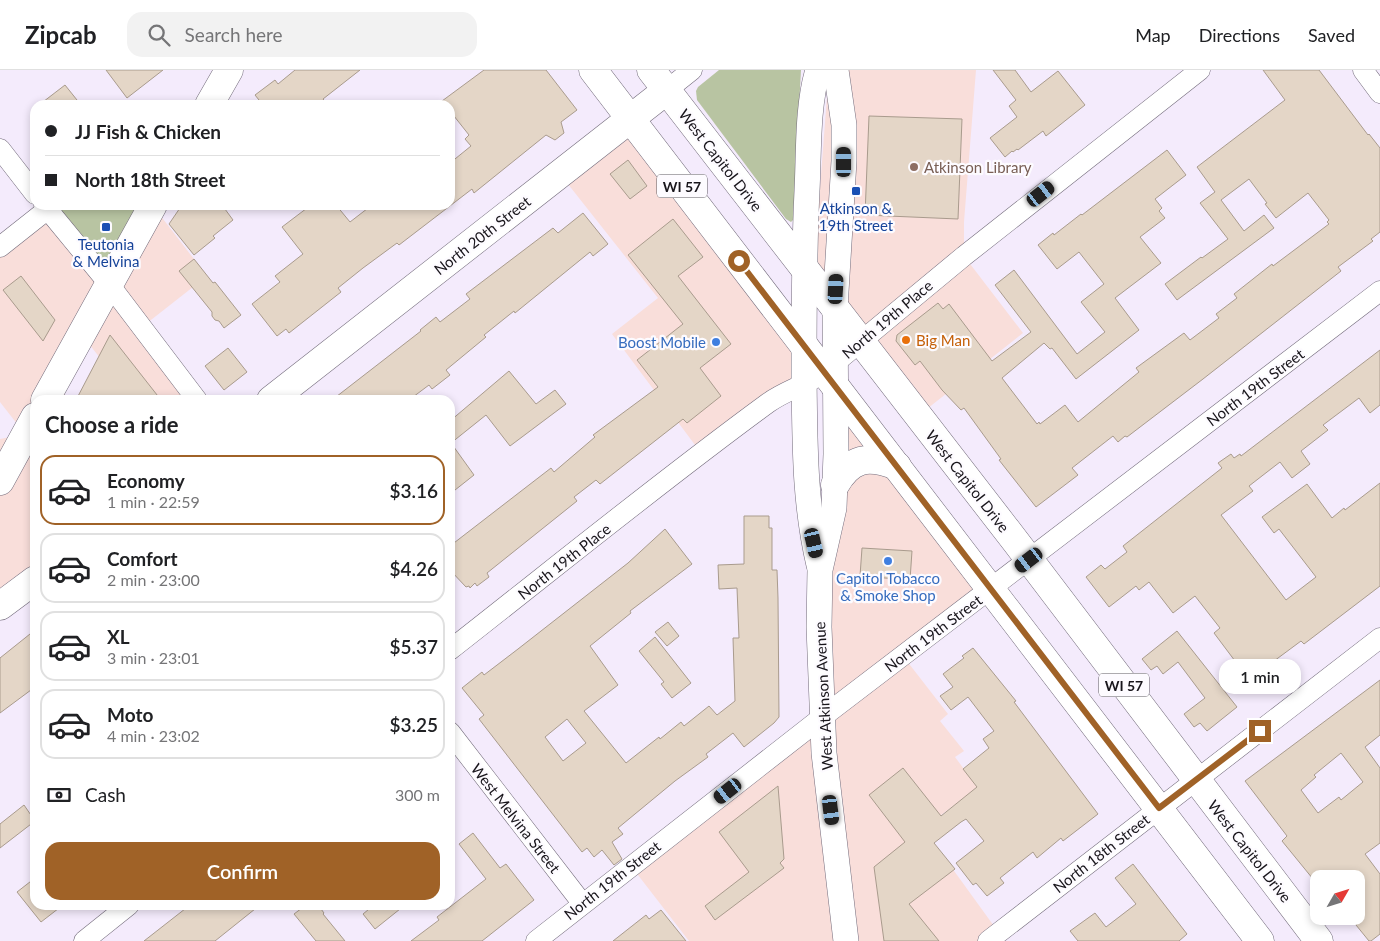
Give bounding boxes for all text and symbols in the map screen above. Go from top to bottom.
search box [127,12,477,57]
text: Zipcab [25,20,97,49]
icon: search [145,21,173,49]
text: Search here [185,23,283,46]
text: Map [1135,24,1171,46]
text: Directions [1199,24,1280,46]
text: Saved [1308,24,1355,46]
street label: West Capitol Drive [675,105,767,215]
text: JJ Fish & Chicken [75,120,221,143]
car [836,147,851,177]
place label: Atkinson Library [924,158,1032,176]
marker: Atkinson Library [908,161,920,173]
text: North 18th Street [75,168,225,191]
road number: WI 57 [657,174,707,198]
car [1024,179,1057,209]
marker: Atkinson & 19th Street [850,185,862,197]
street label: North 20th Street [430,191,534,278]
place label: Atkinson & 19th Street [819,199,894,234]
marker: Teutonia & Melvina [100,221,112,233]
place label: Teutonia & Melvina [73,235,139,270]
route start [728,250,750,272]
car [827,274,844,304]
street label: North 19th Place [838,276,936,362]
place label: Big Man [916,331,970,349]
place label: Boost Mobile [618,333,706,351]
marker: Big Man [900,334,912,346]
marker: Boost Mobile [710,336,722,348]
street label: North 19th Street [1203,344,1308,429]
text: Choose a ride [45,411,179,438]
street label: West Capitol Drive [922,426,1014,536]
icon: car [47,468,92,513]
text: Economy [107,469,185,492]
text: $3.16 [389,479,438,502]
text: 1 min · 22:59 [107,492,200,511]
street label: North 19th Place [514,519,614,603]
car [803,527,824,559]
car [1012,545,1045,575]
icon: car [47,546,92,591]
text: Comfort [107,547,178,570]
marker: Capitol Tobacco & Smoke Shop [882,555,894,567]
text: $4.26 [389,557,438,580]
place label: Capitol Tobacco & Smoke Shop [836,569,940,604]
text: 2 min · 23:00 [107,570,200,589]
street label: North 19th Street [881,590,986,675]
street label: West Atkinson Avenue [810,621,836,771]
icon: car [47,624,92,669]
text: XL [107,625,130,648]
text: $5.37 [389,635,438,658]
text: 3 min · 23:01 [107,648,200,667]
callout: 1 min [1219,658,1301,694]
text: 1 min [1240,667,1280,686]
road number: WI 57 [1099,674,1149,696]
icon: car [47,702,92,747]
text: Moto [107,703,153,726]
text: $3.25 [389,713,438,736]
route end [1249,720,1271,742]
text: 4 min · 23:02 [107,726,200,745]
street label: West Melvina Street [468,760,565,877]
car [711,776,744,806]
icon: cash [45,781,73,809]
text: Cash [85,783,126,806]
text: 300 m [395,785,440,804]
car [821,794,840,826]
street label: West Capitol Drive [1204,796,1296,906]
street label: North 18th Street [1049,809,1153,896]
street label: North 19th Street [560,836,664,923]
button: Confirm [45,842,440,900]
north arrow [1310,870,1365,925]
map controls [1310,870,1365,925]

